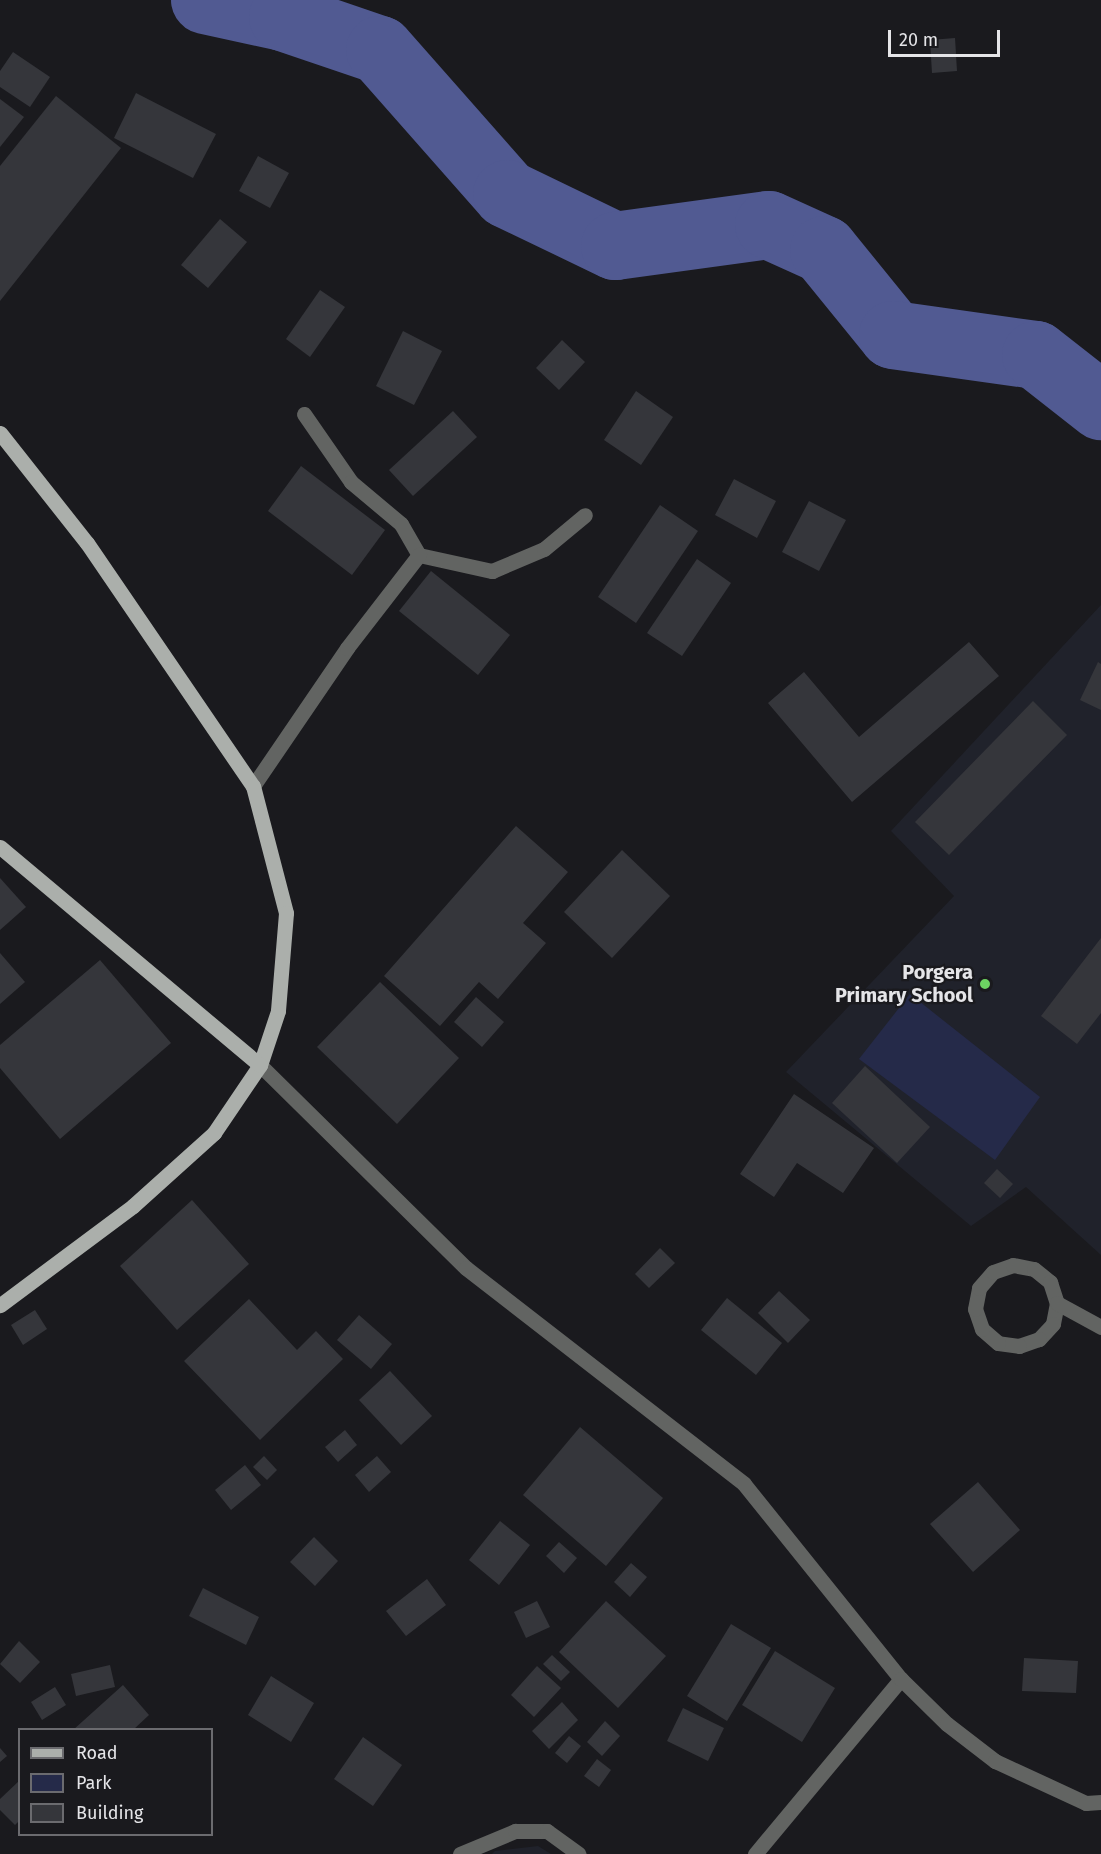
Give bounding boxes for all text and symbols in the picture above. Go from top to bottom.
scale bar [891,18,1004,56]
text: 20 m [899,29,938,51]
place label: Porgera Primary School [835,960,973,1007]
marker: Porgera Primary School [978,977,992,991]
legend [18,1728,213,1836]
text: Road [76,1742,118,1764]
text: Park [76,1772,111,1794]
text: Building [76,1802,143,1824]

